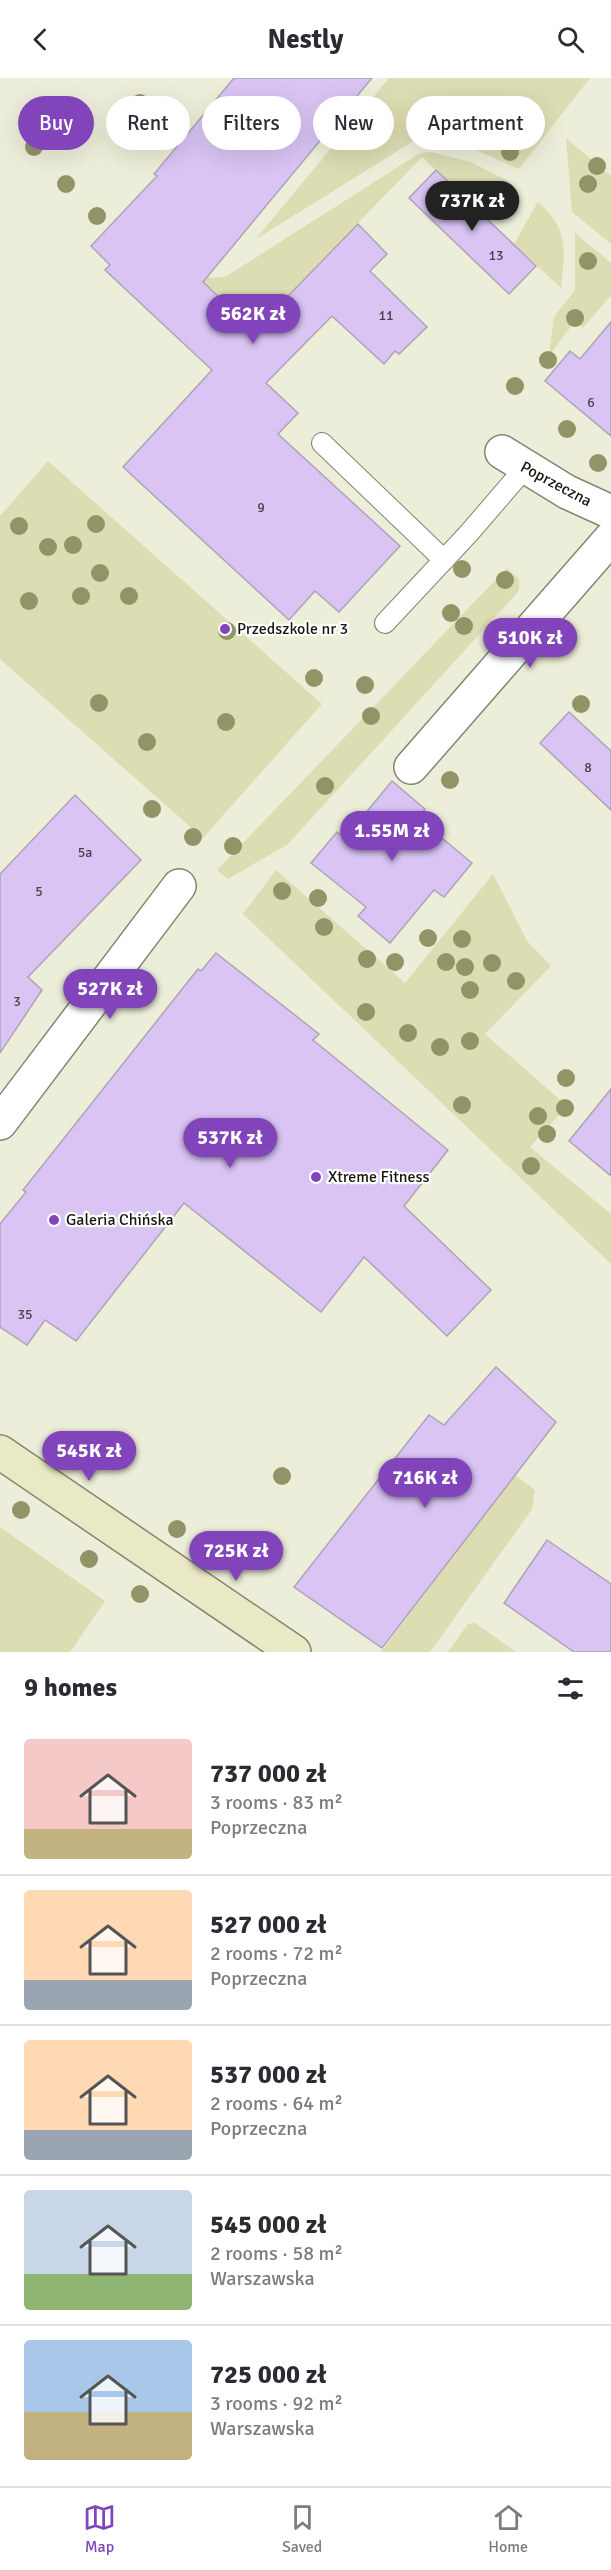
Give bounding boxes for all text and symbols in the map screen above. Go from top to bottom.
icon: back [24,23,57,56]
text: Nestly [268,23,343,56]
icon: search [554,23,587,56]
chip: Buy [18,96,94,150]
chip: Rent [106,96,190,150]
chip: Filters [202,96,301,150]
chip: New [313,96,394,150]
chip: Apartment [406,96,545,150]
pin: 737K zł [417,181,527,232]
text: 737K zł [439,188,505,213]
house number: 13 [488,247,504,264]
pin: 562K zł [198,294,308,345]
text: 562K zł [220,301,286,326]
house number: 11 [378,307,394,324]
house number: 6 [587,394,595,411]
street label: Poprzeczna [517,457,595,511]
house number: 9 [257,499,265,516]
pin: 510K zł [475,618,585,669]
place label: Przedszkole nr 3 [237,619,348,639]
marker: Przedszkole nr 3 [218,622,232,636]
text: 510K zł [497,625,563,650]
house number: 8 [584,759,592,776]
pin: 1.55M zł [330,811,454,862]
text: 1.55M zł [354,818,430,843]
house number: 5a [78,844,92,861]
house number: 5 [35,883,43,900]
pin: 527K zł [55,969,165,1020]
text: 527K zł [77,976,143,1001]
house number: 3 [13,993,21,1010]
pin: 537K zł [175,1118,285,1169]
text: 537K zł [197,1125,263,1150]
place label: Xtreme Fitness [328,1167,430,1187]
marker: Xtreme Fitness [309,1170,323,1184]
place label: Galeria Chińska [66,1210,174,1230]
marker: Galeria Chińska [47,1213,61,1227]
house number: 35 [17,1306,33,1323]
pin: 545K zł [34,1431,144,1482]
text: 545K zł [56,1438,122,1463]
pin: 716K zł [370,1458,480,1509]
text: 716K zł [392,1465,458,1490]
pin: 725K zł [181,1531,291,1582]
text: 725K zł [203,1538,269,1563]
text: 9 homes [24,1672,117,1704]
icon: filters [554,1672,587,1705]
text: 737 000 zł [210,1758,327,1790]
icon: home [72,1763,144,1835]
text: 3 rooms · 83 m² [210,1790,343,1815]
text: Poprzeczna [210,1815,307,1840]
text: 527 000 zł [210,1909,327,1941]
icon: home [72,1914,144,1986]
text: 2 rooms · 72 m² [210,1941,343,1966]
text: Poprzeczna [210,1966,307,1991]
text: 537 000 zł [210,2059,327,2091]
icon: home [72,2064,144,2136]
text: 2 rooms · 64 m² [210,2091,343,2116]
text: Poprzeczna [210,2116,307,2141]
text: 545 000 zł [210,2209,327,2241]
icon: home [72,2214,144,2286]
text: 2 rooms · 58 m² [210,2241,343,2266]
text: Warszawska [210,2266,315,2291]
text: 725 000 zł [210,2359,327,2391]
icon: home [72,2364,144,2436]
text: 3 rooms · 92 m² [210,2391,343,2416]
text: Warszawska [210,2416,315,2441]
tab: Map [83,2501,116,2557]
tab: Saved [282,2501,322,2557]
tab: Home [488,2501,528,2557]

